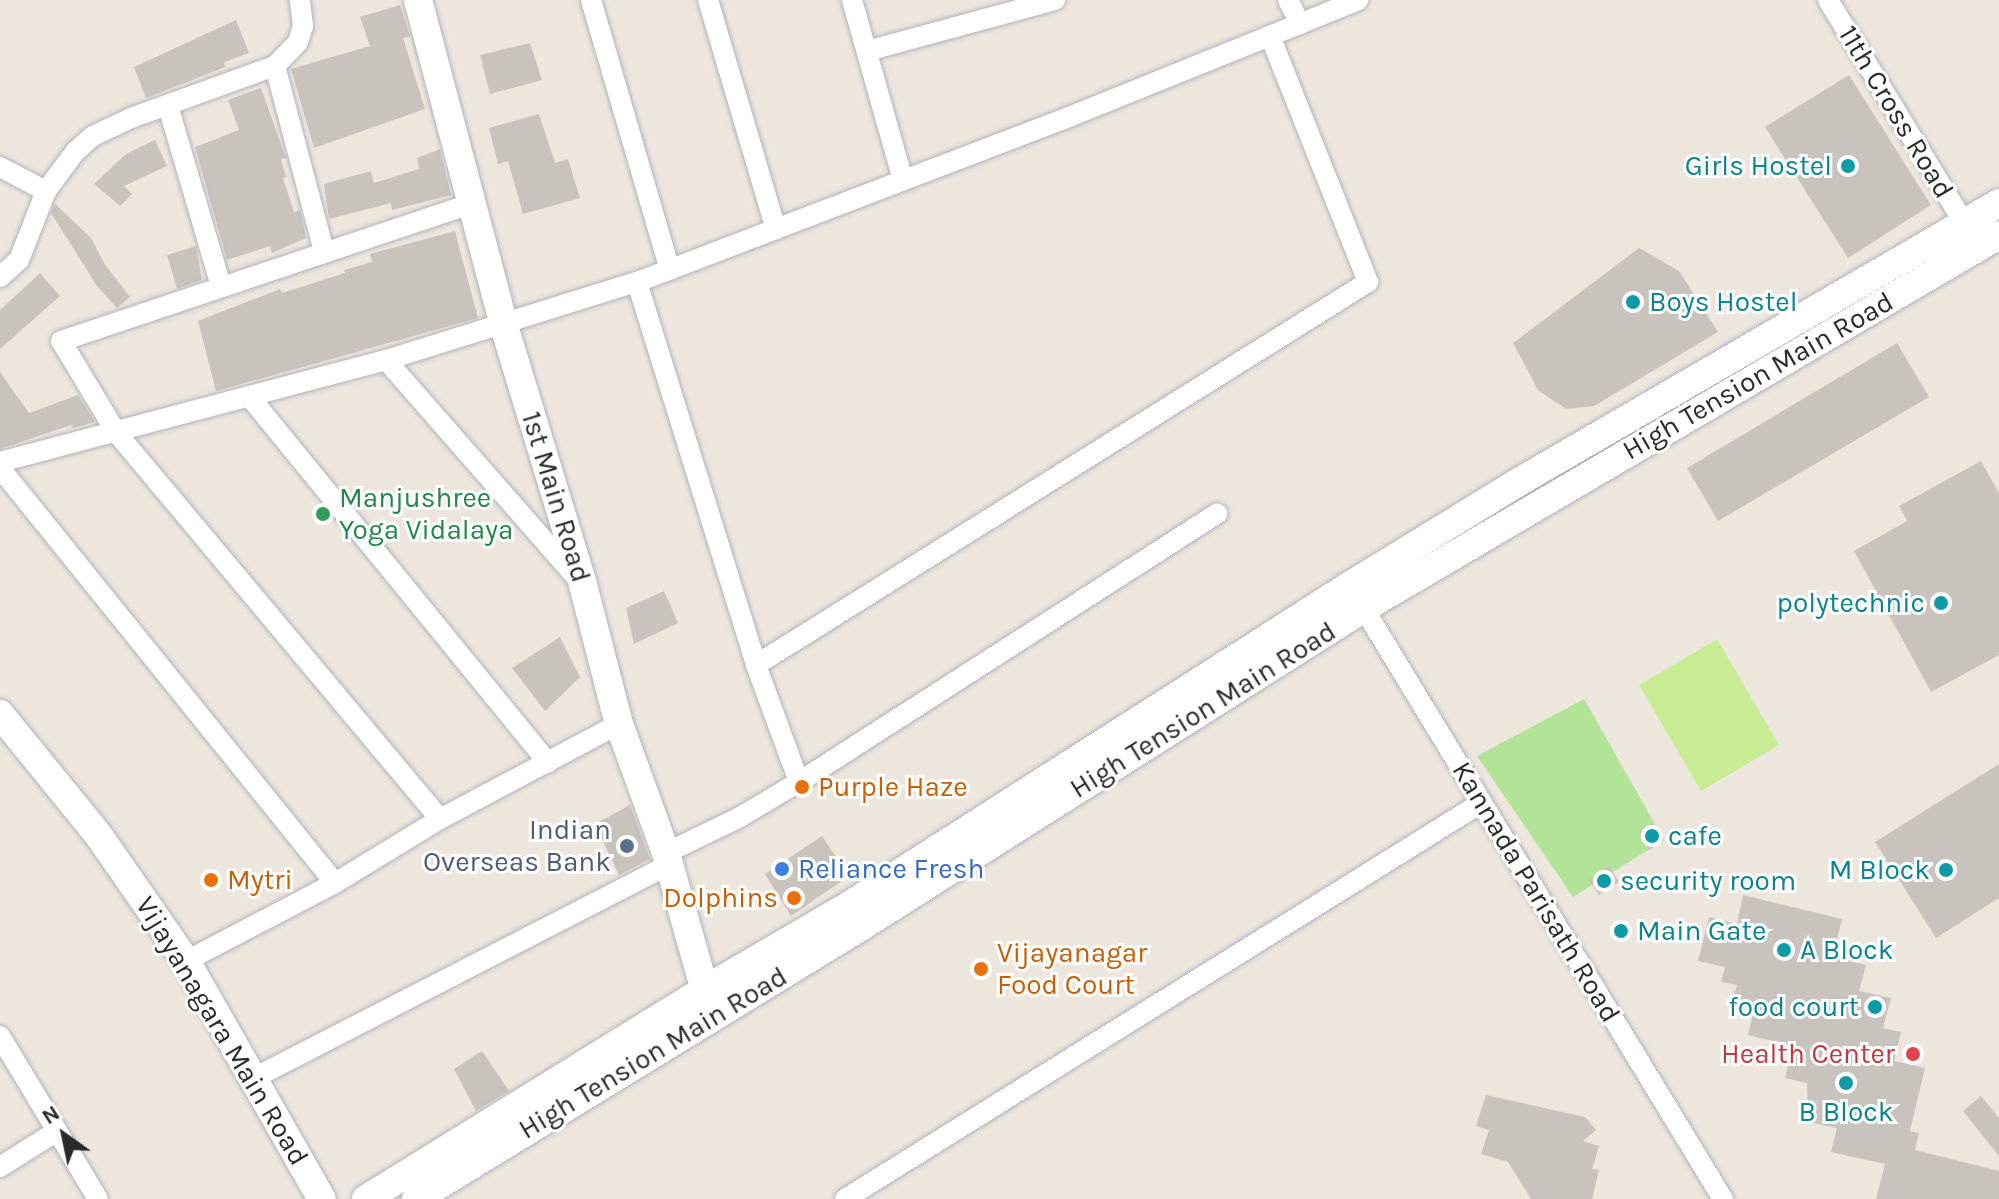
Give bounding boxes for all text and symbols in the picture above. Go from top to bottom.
street label: 11th Cross Road [1831,19,1961,205]
place label: Girls Hostel [1685,149,1832,183]
marker: Girls Hostel [1839,157,1857,175]
street label: High Tension Main Road [1617,285,1899,467]
place label: Boys Hostel [1649,285,1798,319]
marker: Boys Hostel [1624,293,1642,311]
street label: 1st Main Road [514,408,598,586]
place label: Manjushree Yoga Vidalaya [339,481,514,547]
marker: Manjushree Yoga Vidalaya [314,505,332,523]
place label: polytechnic [1777,586,1925,620]
marker: polytechnic [1932,594,1950,612]
street label: High Tension Main Road [1064,614,1342,806]
street label: Kannada Parisath Road [1445,755,1627,1029]
place label: Purple Haze [818,770,968,804]
marker: Purple Haze [793,778,811,796]
place label: Indian Overseas Bank [423,813,611,879]
place label: cafe [1668,819,1722,853]
marker: cafe [1643,827,1661,845]
marker: Indian Overseas Bank [618,837,636,855]
place label: Reliance Fresh [798,852,984,886]
place label: M Block [1829,853,1930,887]
marker: Reliance Fresh [773,860,791,878]
marker: M Block [1937,861,1955,879]
place label: Mytri [227,863,293,897]
place label: security room [1620,864,1796,898]
marker: Mytri [202,871,220,889]
marker: security room [1595,872,1613,890]
place label: Dolphins [663,881,778,915]
marker: Dolphins [785,889,803,907]
street label: Vijayanagara Main Road [128,890,316,1172]
place label: Main Gate [1637,914,1766,948]
marker: Main Gate [1612,922,1630,940]
place label: A Block [1800,933,1894,967]
place label: Vijayanagar Food Court [997,936,1147,1002]
marker: A Block [1775,941,1793,959]
street label: High Tension Main Road [513,960,793,1146]
marker: Vijayanagar Food Court [972,960,990,978]
place label: food court [1728,990,1859,1024]
marker: food court [1866,998,1884,1016]
place label: Health Center [1721,1037,1895,1071]
marker: Health Center [1902,1043,1924,1065]
marker: B Block [1837,1074,1855,1092]
north arrow [24,1095,104,1175]
place label: B Block [1799,1095,1893,1129]
text: N [37,1100,65,1130]

